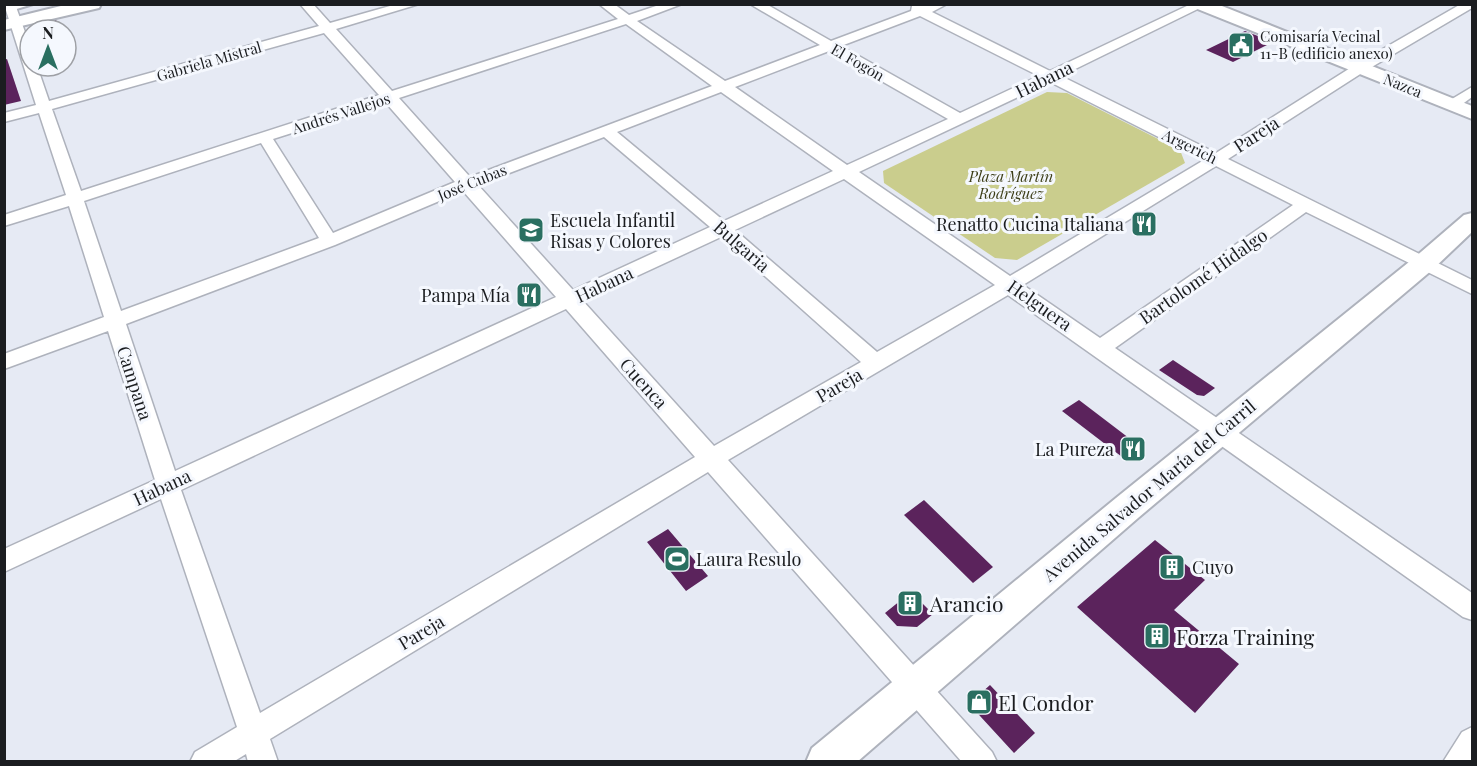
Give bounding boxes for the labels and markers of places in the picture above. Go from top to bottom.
place label: Comisaría Vecinal 11-B (edificio anexo) [1260,26,1393,63]
public building icon: Comisaría Vecinal 11-B (edificio anexo) [1226,30,1256,60]
place label: Escuela Infantil Risas y Colores [550,208,675,253]
restaurant icon: Renatto Cucina Italiana [1129,209,1159,239]
place label: Renatto Cucina Italiana [936,212,1124,236]
school or university icon: Escuela Infantil Risas y Colores [516,215,546,245]
restaurant icon: Pampa Mía [514,280,544,310]
place label: Pampa Mía [421,283,510,307]
restaurant icon: La Pureza [1118,434,1148,464]
place label: La Pureza [1035,437,1114,461]
sports icon: Laura Resulo [662,544,692,574]
place label: Laura Resulo [696,547,801,571]
building icon: Cuyo [1157,552,1187,582]
place label: Cuyo [1192,555,1234,579]
building icon: Arancio [895,588,925,618]
place label: Arancio [929,589,1003,617]
building icon: Forza Training [1142,621,1172,651]
place label: Forza Training [1176,622,1314,650]
shop icon: El Condor [964,687,994,717]
place label: El Condor [998,688,1094,716]

